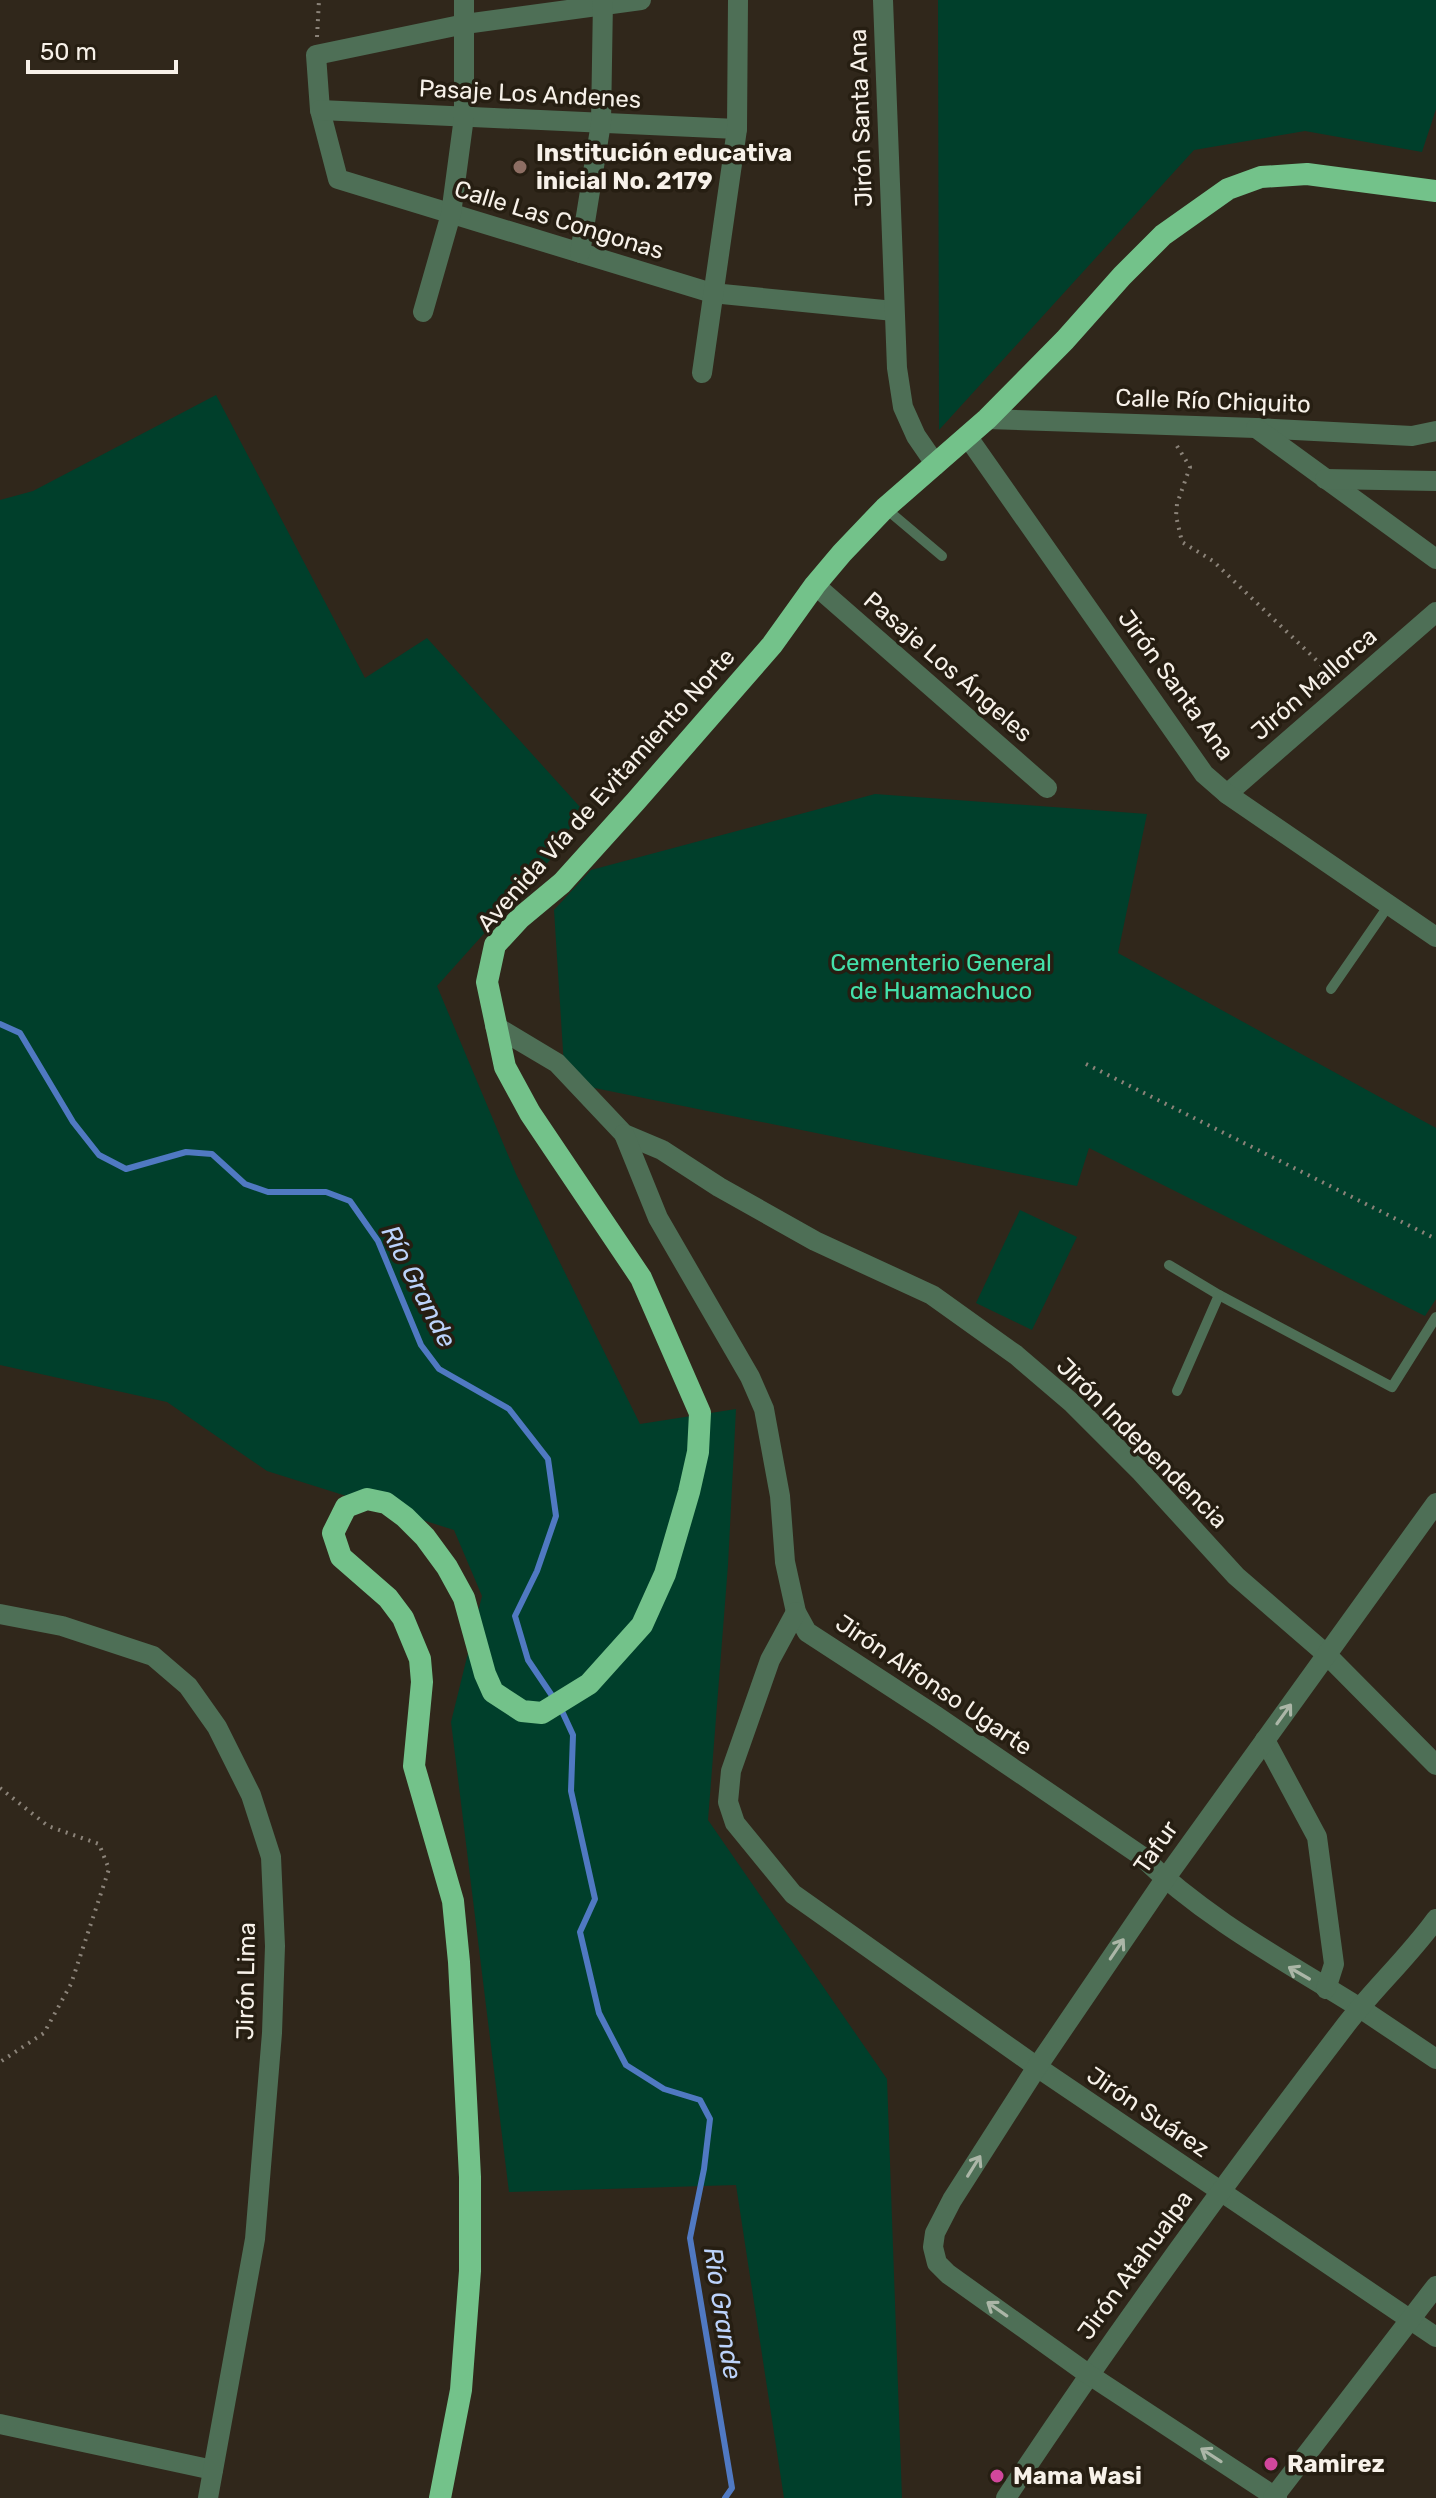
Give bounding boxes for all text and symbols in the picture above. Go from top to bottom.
scale bar [28,24,176,74]
street label: Jirón Santa Ana [844,28,878,208]
text: 50 m [40,38,97,66]
street label: Pasaje Los Andenes [418,74,642,114]
place label: Institución educativa inicial No. 2179 [536,139,792,195]
marker: Institución educativa inicial No. 2179 [511,158,529,176]
street label: Calle Las Congonas [451,175,667,265]
street label: Calle Río Chiquito [1115,384,1311,418]
street label: Pasaje Los Ángeles [858,586,1038,748]
street label: Jirón Santa Ana [1112,605,1240,765]
street label: Jirón Mallorca [1245,622,1383,746]
street label: Avenida Vía de Evitamiento Norte [471,643,741,937]
park label: Cementerio General de Huamachuco [830,949,1052,1005]
water label: Río Grande [374,1220,463,1353]
street label: Jirón Independencia [1051,1352,1233,1534]
street label: Jirón Alfonso Ugarte [830,1609,1038,1761]
one-way arrow [1275,1703,1292,1725]
street label: Tafur [1128,1815,1184,1879]
street label: Jirón Lima [231,1922,261,2040]
one-way arrow [1109,1938,1125,1960]
one-way arrow [1288,1965,1311,1981]
street label: Jirón Suárez [1082,2061,1214,2163]
one-way arrow [967,2155,983,2178]
street label: Jirón Atahualpa [1072,2185,1198,2345]
water label: Río Grande [697,2245,748,2382]
one-way arrow [986,2301,1008,2317]
one-way arrow [1201,2447,1223,2463]
place label: Ramirez [1287,2450,1385,2478]
marker: Ramirez [1262,2455,1280,2473]
place label: Mama Wasi [1013,2462,1142,2490]
marker: Mama Wasi [988,2467,1006,2485]

